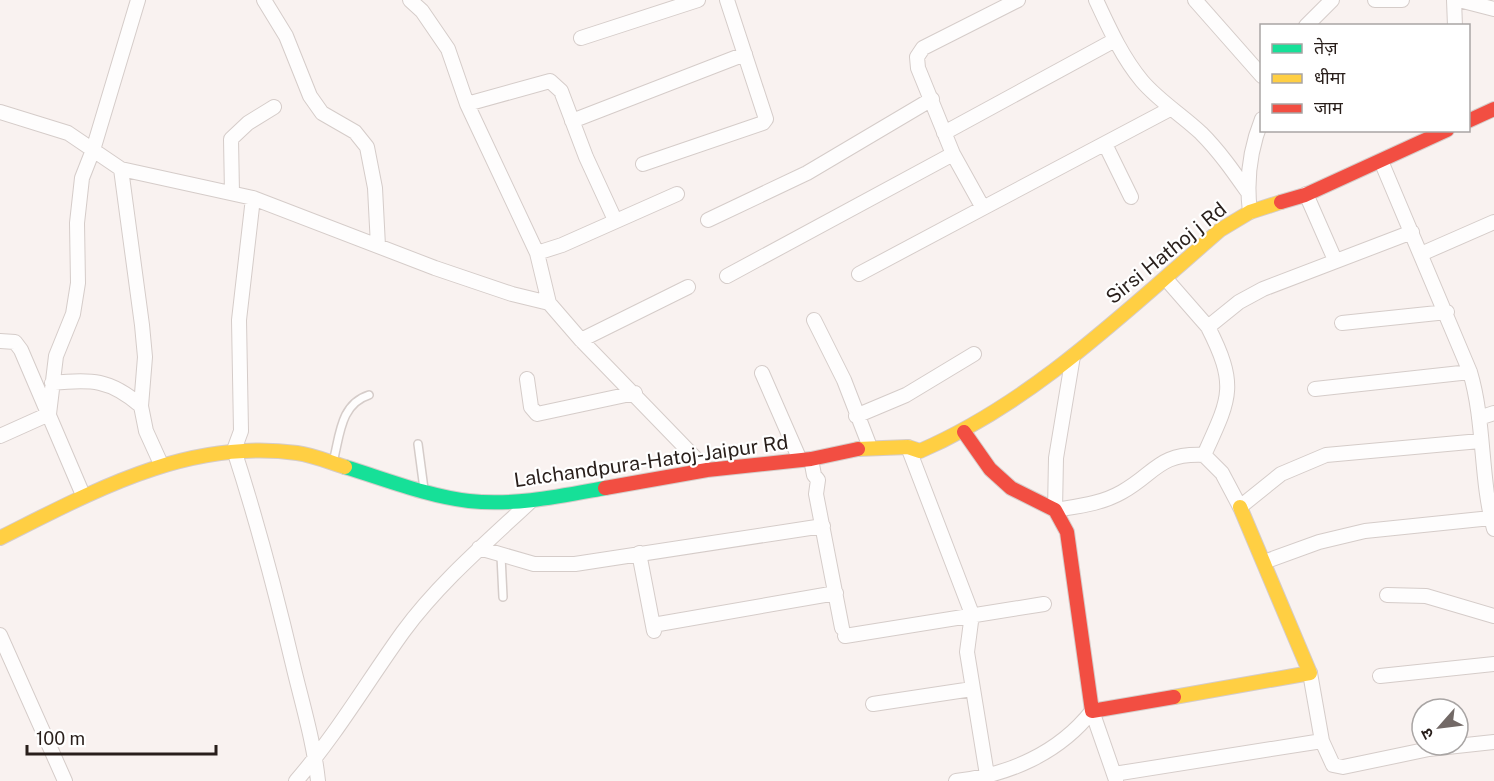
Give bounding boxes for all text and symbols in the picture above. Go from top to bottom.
legend [1260,24,1470,132]
text: तेज़ [1314,37,1338,58]
text: धीमा [1314,67,1345,88]
text: जाम [1314,97,1344,118]
street label: Sirsi Hathoj j Rd [1101,197,1231,309]
street label: Lalchandpura-Hatoj-Jaipur Rd [512,430,790,492]
north arrow [1410,697,1470,757]
scale bar [27,718,216,756]
text: उ [1416,725,1438,742]
text: 100 m [36,728,85,749]

